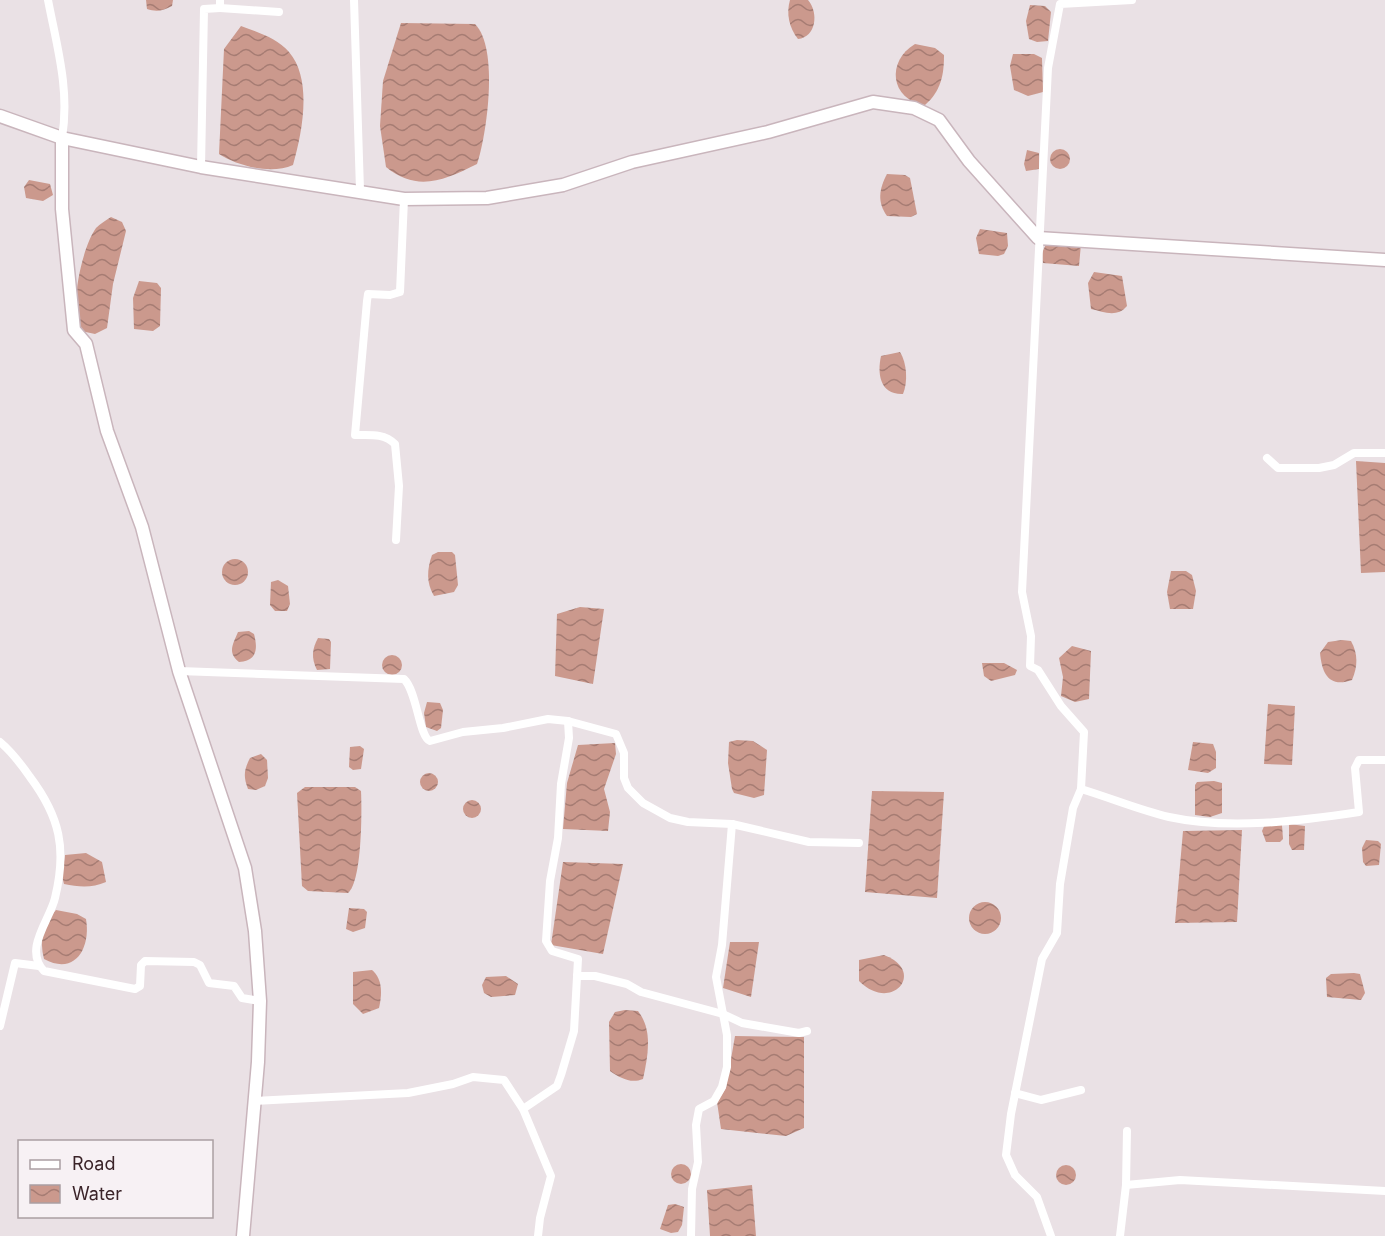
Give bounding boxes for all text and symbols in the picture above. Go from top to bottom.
legend [18,1140,213,1218]
text: Road [72,1153,115,1174]
text: Water [72,1183,122,1204]

